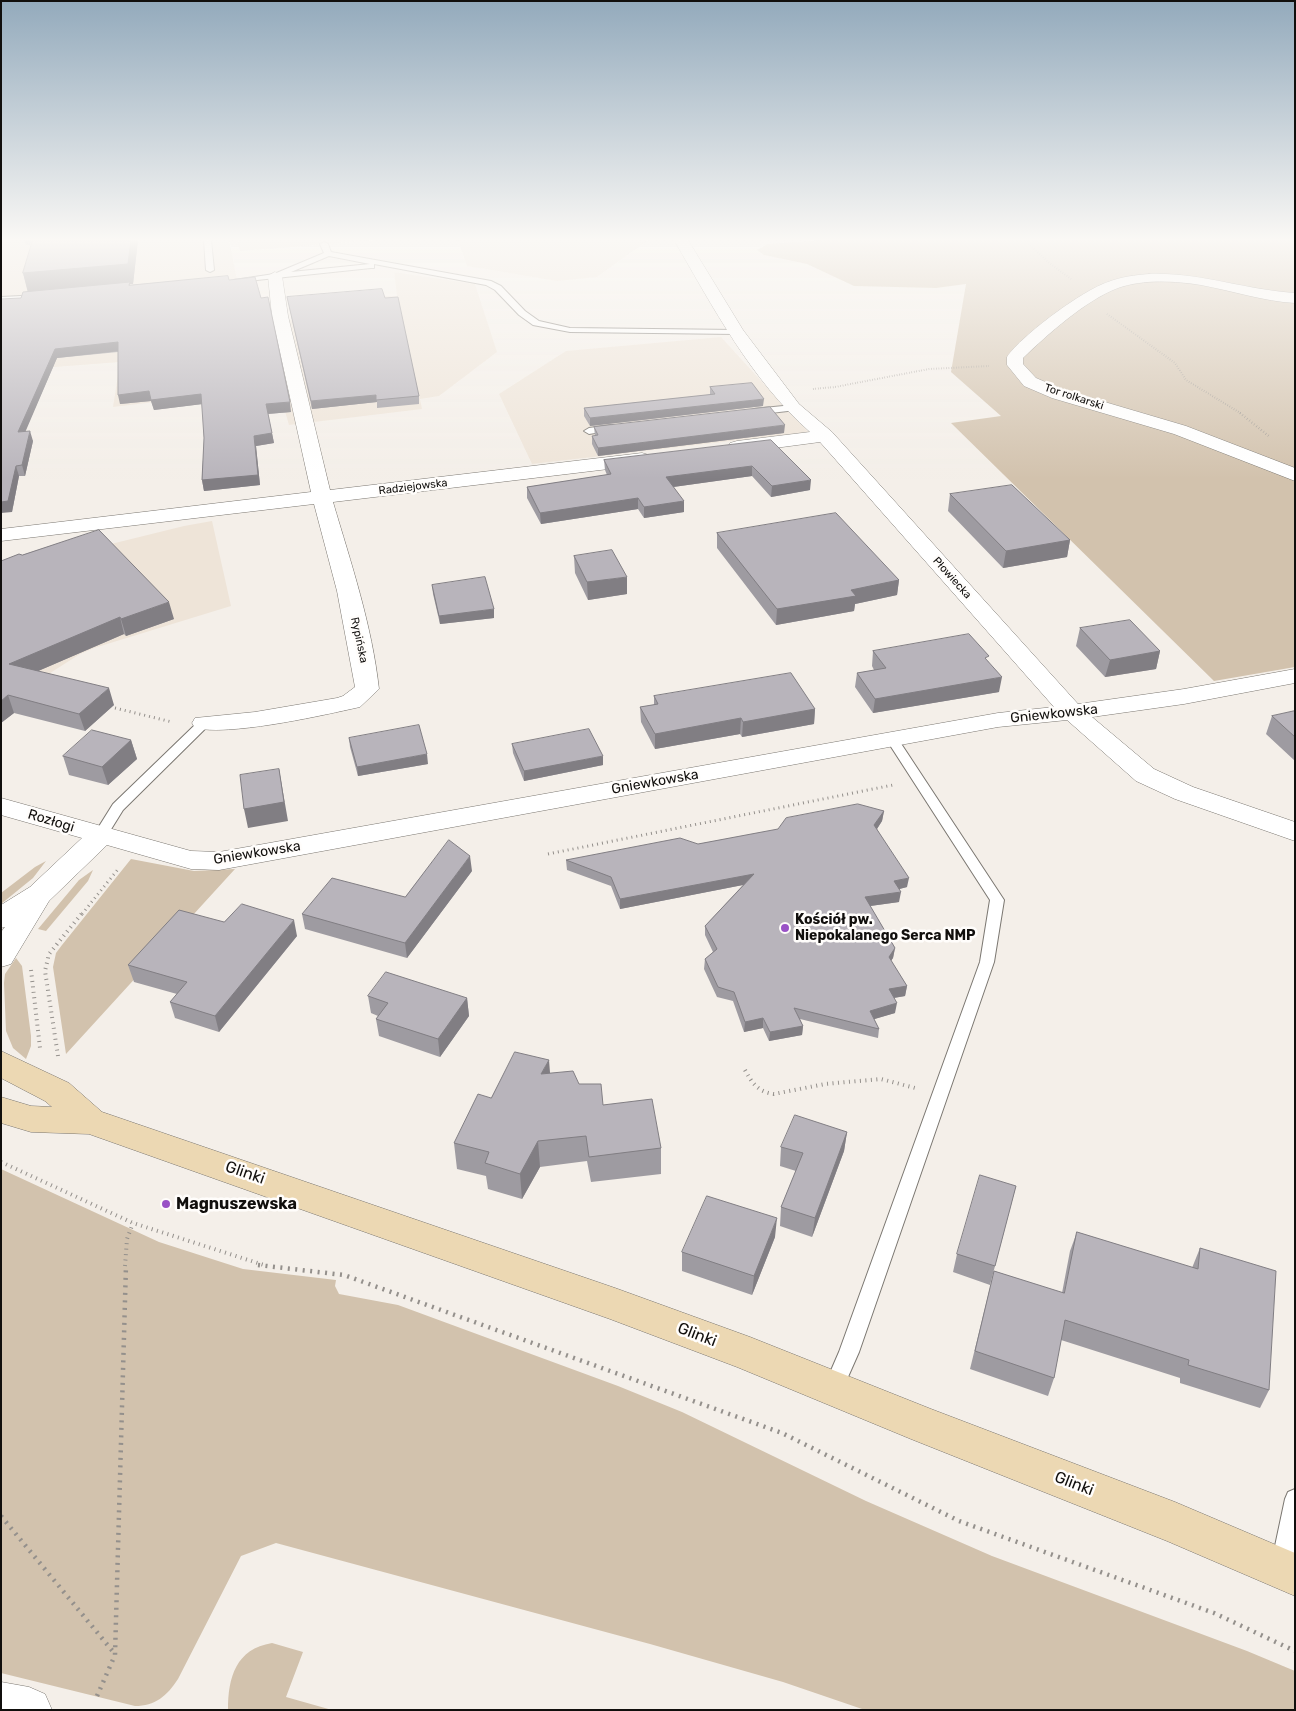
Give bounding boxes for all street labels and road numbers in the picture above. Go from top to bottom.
street label: Tor rolkarski [1043,381,1105,413]
street label: Radziejowska [378,476,448,498]
street label: Płowiecka [930,554,974,602]
street label: Rypińska [348,616,370,664]
street label: Gniewkowska [1009,701,1099,727]
street label: Gniewkowska [610,766,700,798]
street label: Rozłogi [26,806,76,836]
street label: Gniewkowska [212,838,302,868]
street label: Glinki [223,1157,267,1189]
street label: Glinki [675,1319,719,1351]
street label: Glinki [1052,1468,1096,1500]

